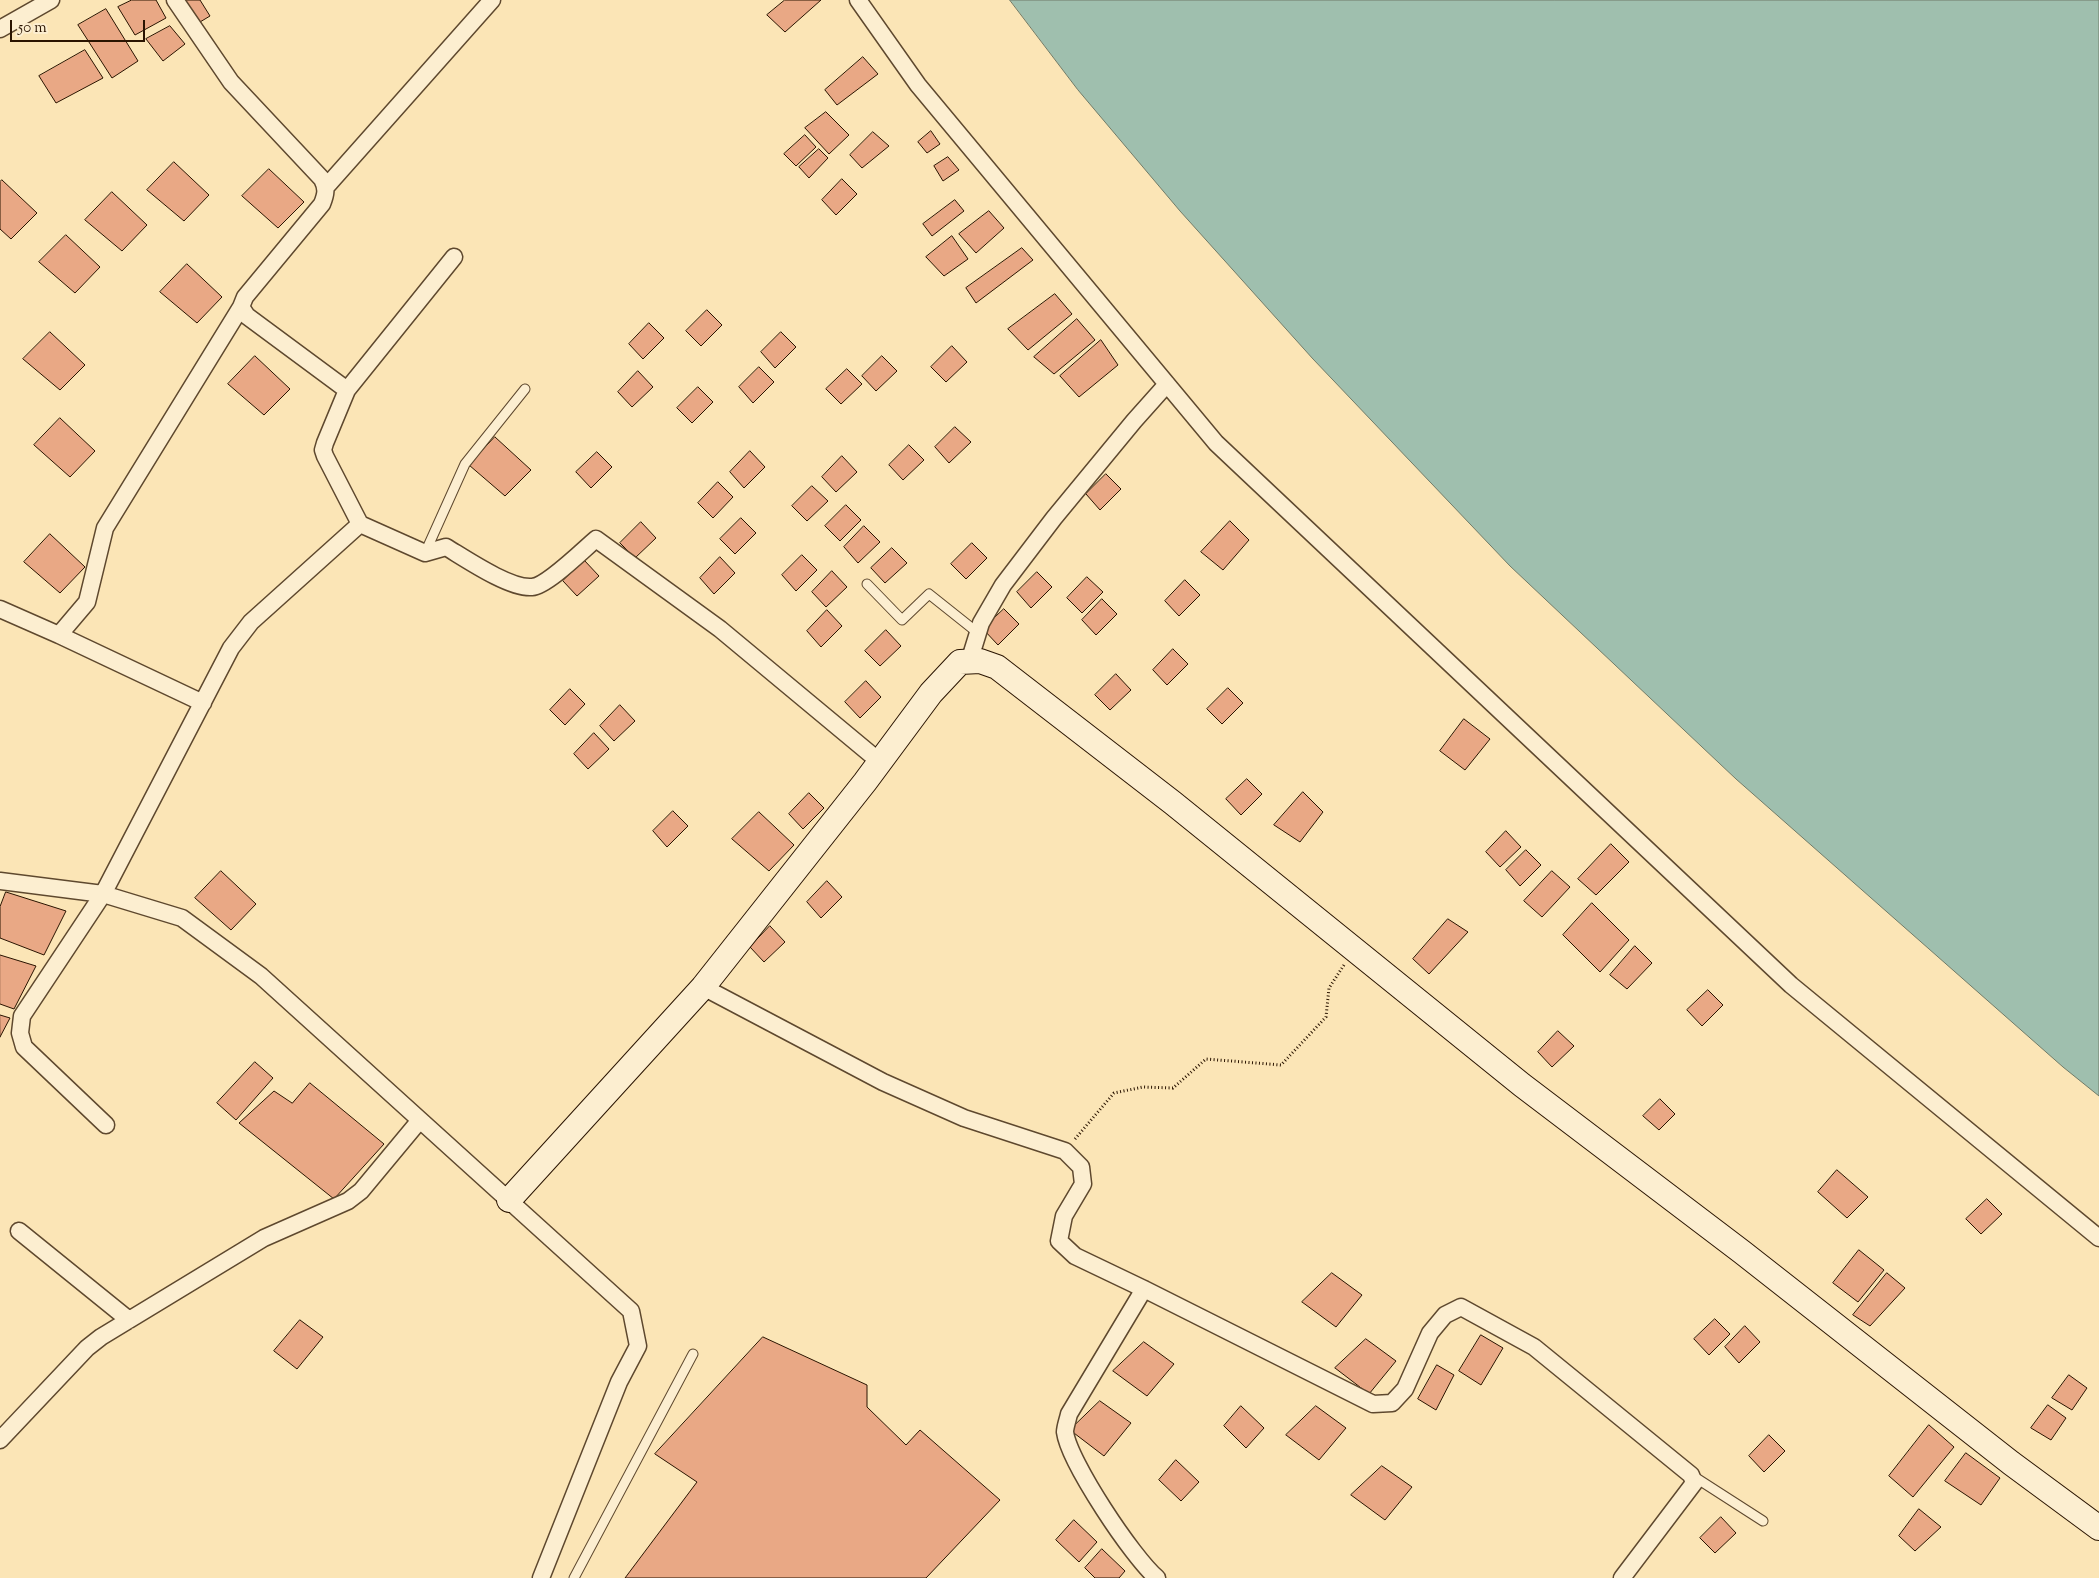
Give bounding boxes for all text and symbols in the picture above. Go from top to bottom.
scale bar [12,10,148,42]
text: 50 m [18,18,47,39]

